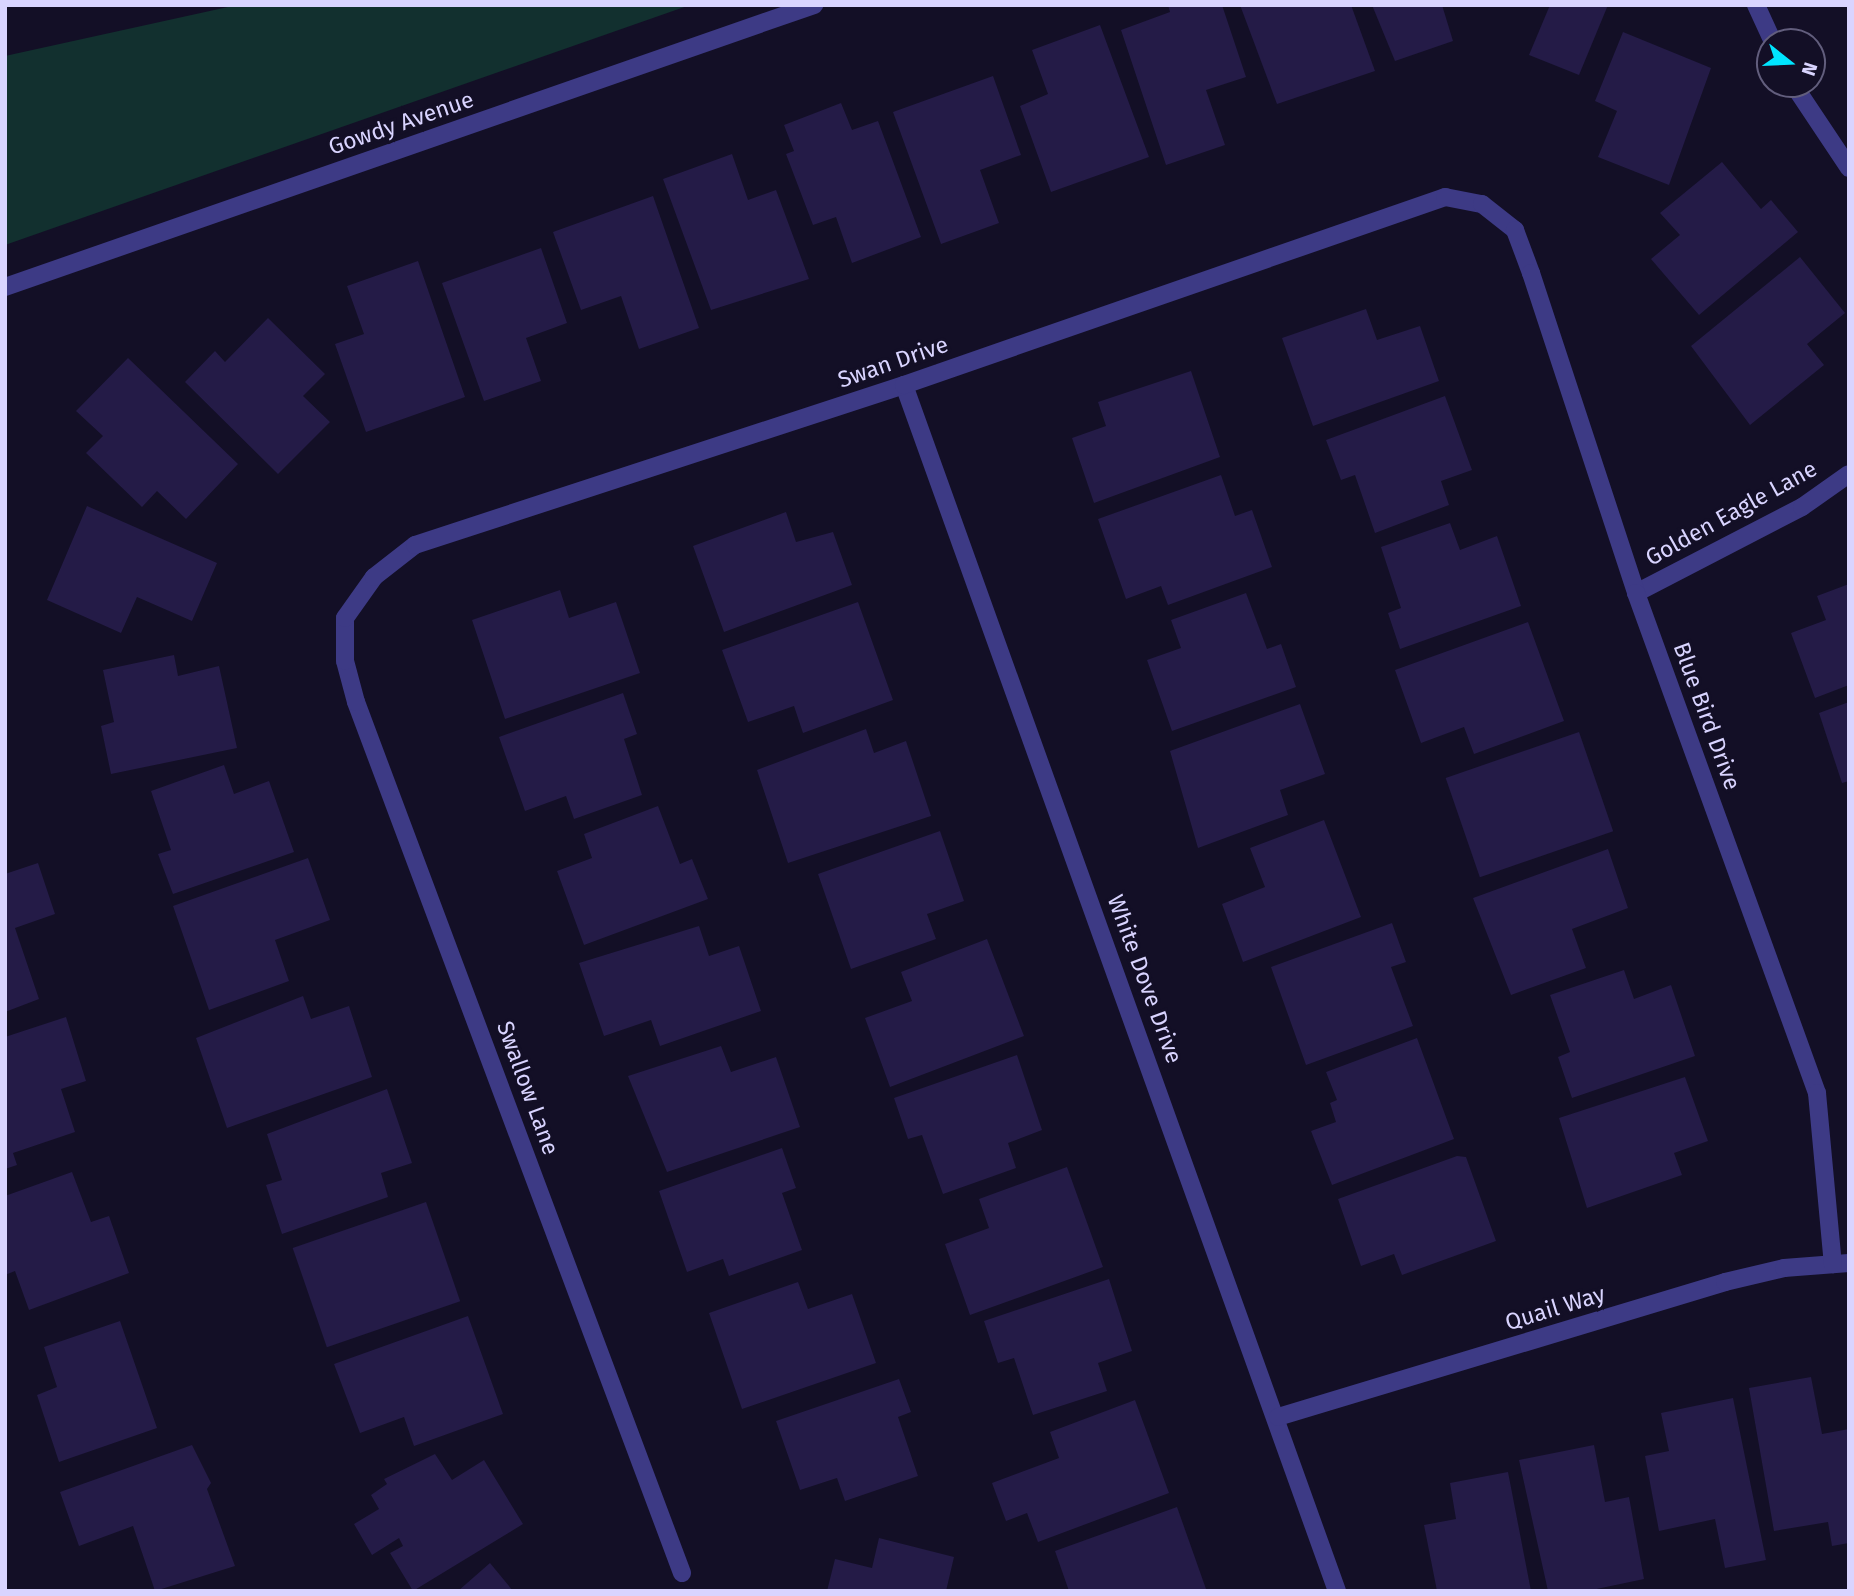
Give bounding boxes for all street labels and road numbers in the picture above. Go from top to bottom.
street label: Gowdy Avenue [325,85,477,161]
street label: Swan Drive [834,330,952,394]
street label: Golden Eagle Lane [1640,454,1822,572]
street label: Blue Bird Drive [1667,638,1747,794]
street label: White Dove Drive [1102,891,1188,1067]
street label: Swallow Lane [491,1017,565,1159]
street label: Quail Way [1502,1280,1608,1336]

